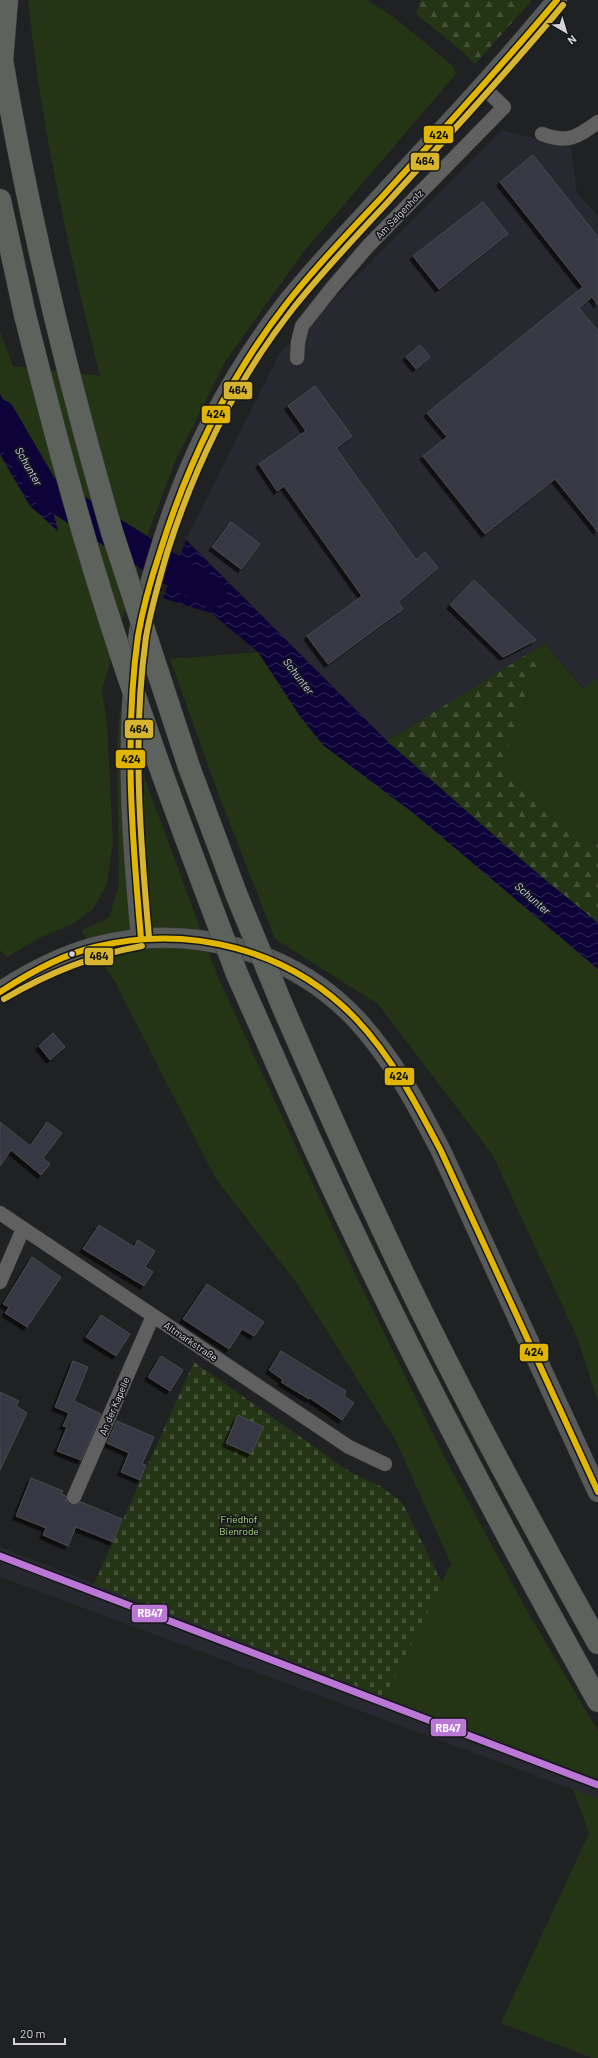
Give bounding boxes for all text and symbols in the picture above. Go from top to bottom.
north arrow [546,12,586,52]
text: N [566,33,579,48]
line badge: 424 [423,125,454,144]
text: 424 [429,128,449,141]
line badge: 464 [410,152,440,171]
text: 464 [415,154,435,167]
street label: Am Salgenholz [373,187,426,241]
line badge: 464 [223,381,253,400]
text: 464 [228,383,248,396]
line badge: 424 [201,405,231,424]
text: 424 [206,407,226,420]
water label: Schunter [13,444,46,489]
water label: Schunter [281,655,318,698]
line badge: 464 [124,719,154,739]
text: 464 [129,722,149,735]
line badge: 424 [115,749,146,769]
text: 424 [121,752,141,765]
water label: Schunter [513,879,554,918]
line badge: 464 [84,947,114,966]
unlabelled marker [67,949,77,959]
text: 464 [89,949,109,962]
line badge: 424 [384,1067,415,1086]
text: 424 [389,1069,409,1082]
street label: Altmarkstraße [162,1319,220,1363]
line badge: 424 [519,1343,549,1362]
text: 424 [524,1345,544,1358]
street label: An der Kapelle [96,1375,132,1437]
park label: Friedhof Bienrode [219,1513,259,1537]
line badge: RB47 [131,1604,168,1623]
text: RB47 [138,1606,163,1619]
line badge: RB47 [430,1718,467,1737]
text: RB47 [436,1721,461,1734]
scale bar [14,2020,65,2046]
text: 20 m [20,2026,46,2040]

